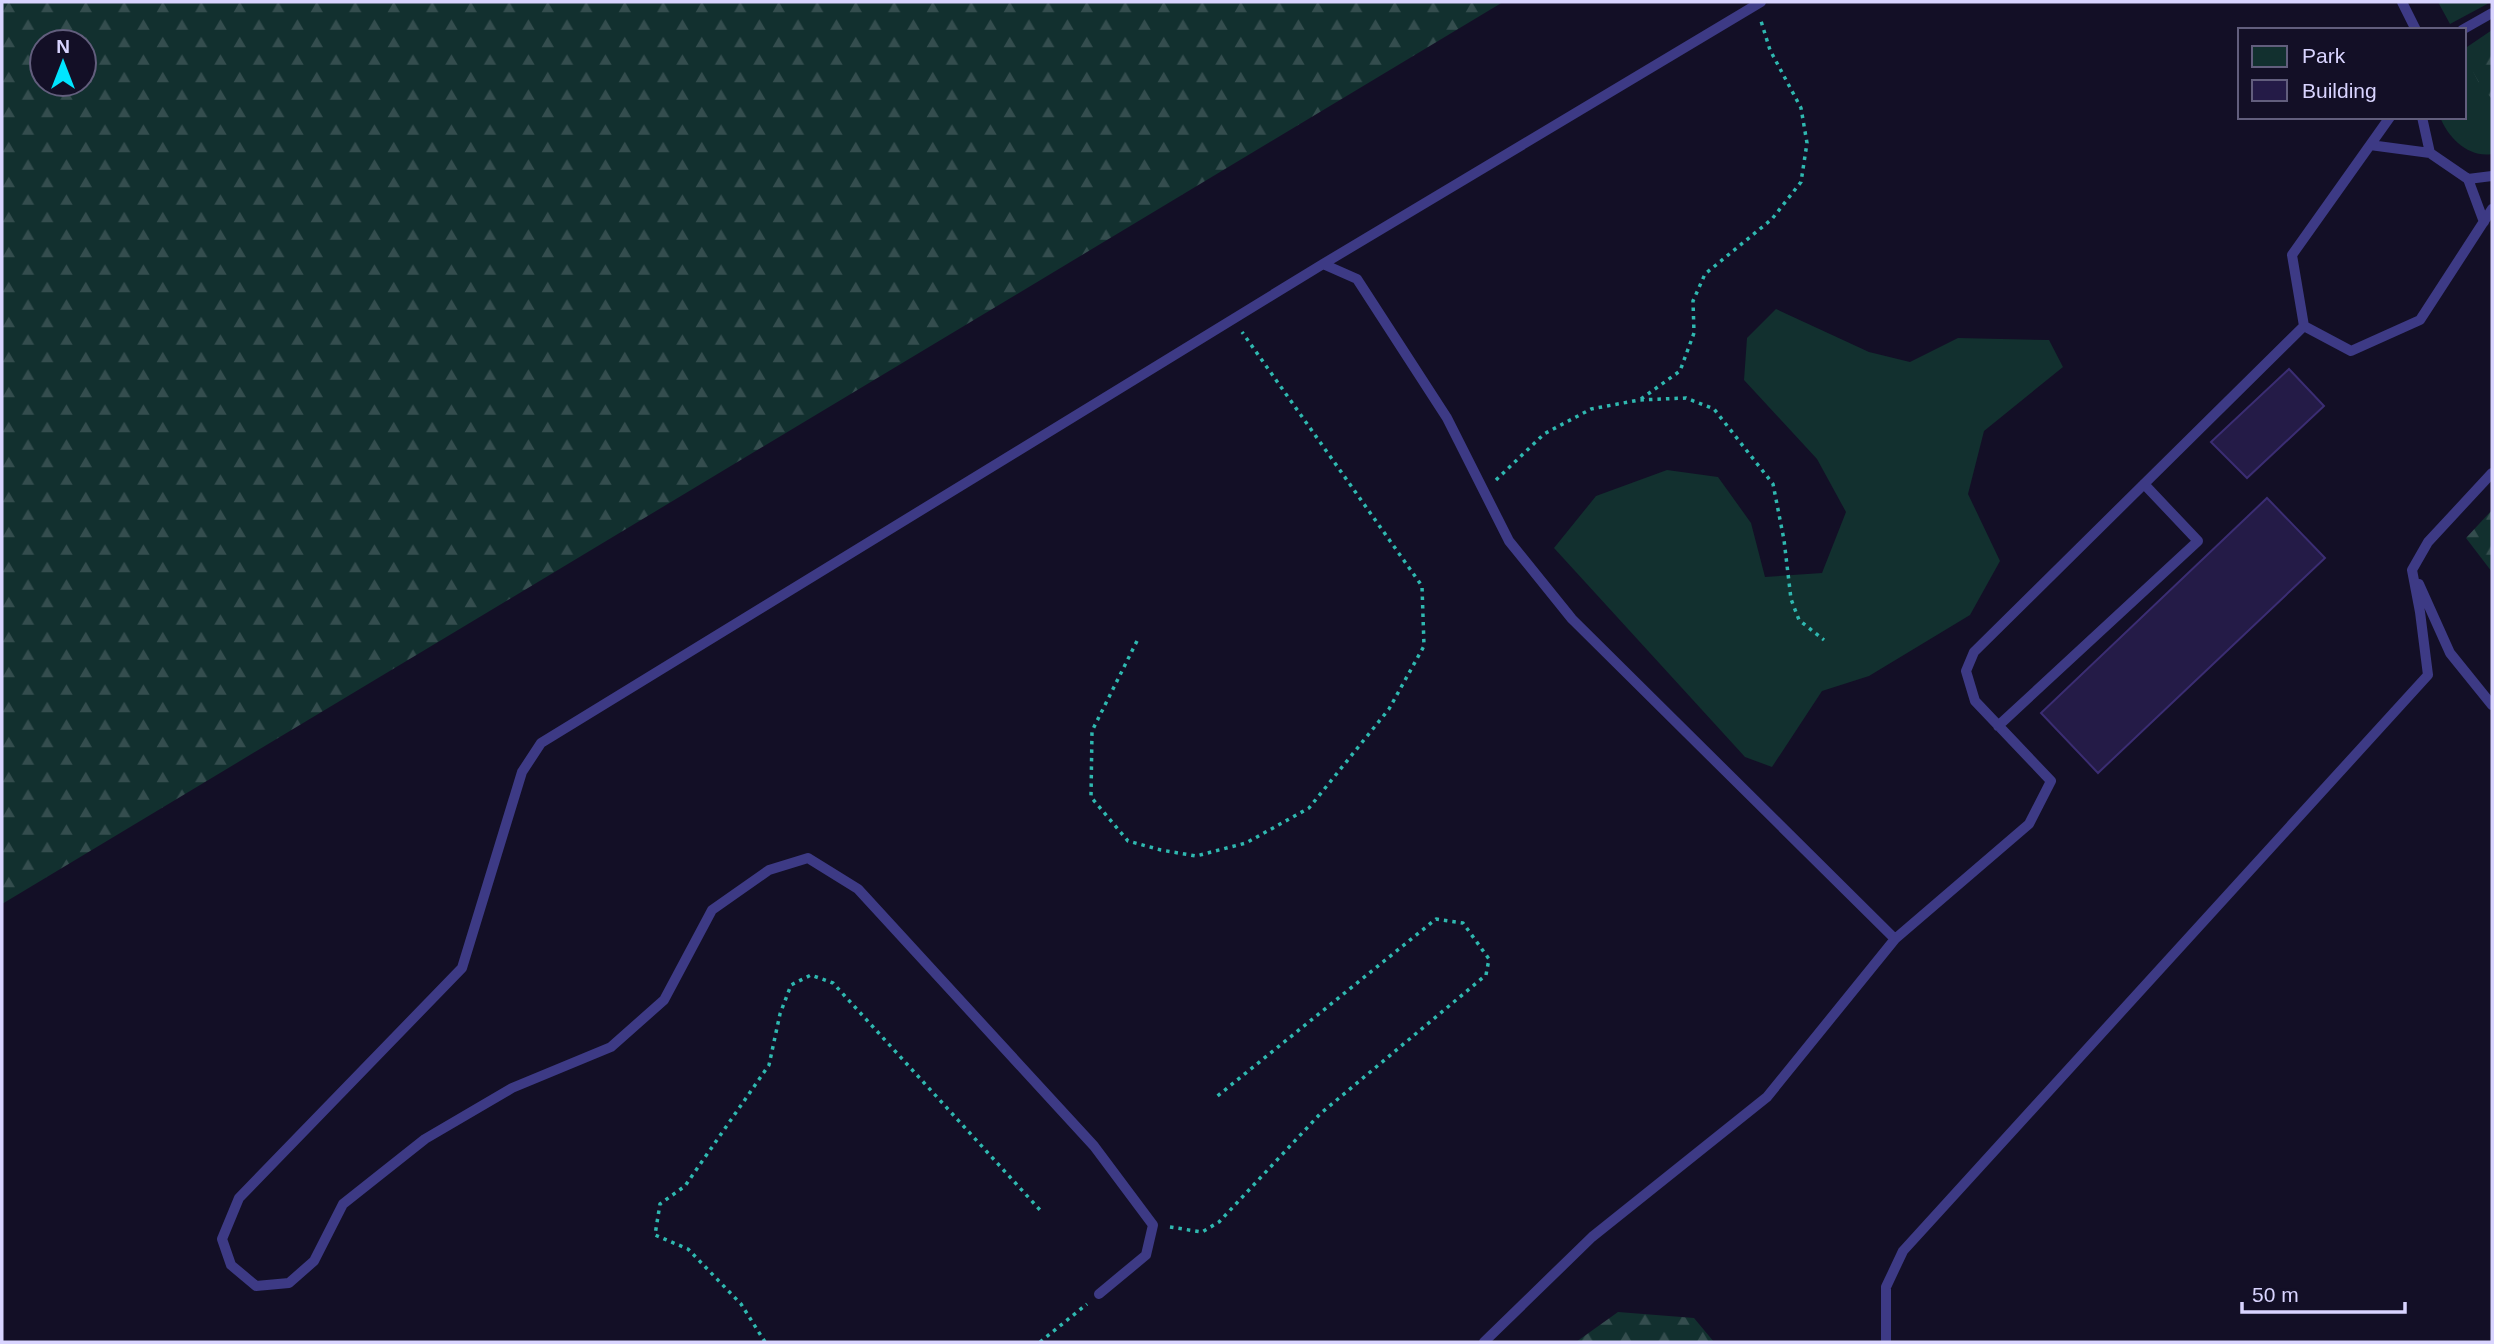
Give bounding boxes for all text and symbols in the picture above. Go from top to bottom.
north arrow [28,28,98,98]
legend [2238,28,2466,119]
text: N [56,36,70,57]
text: Park [2302,44,2346,67]
text: Building [2302,79,2377,102]
scale bar [2242,1270,2405,1314]
text: 50 m [2252,1283,2299,1306]

